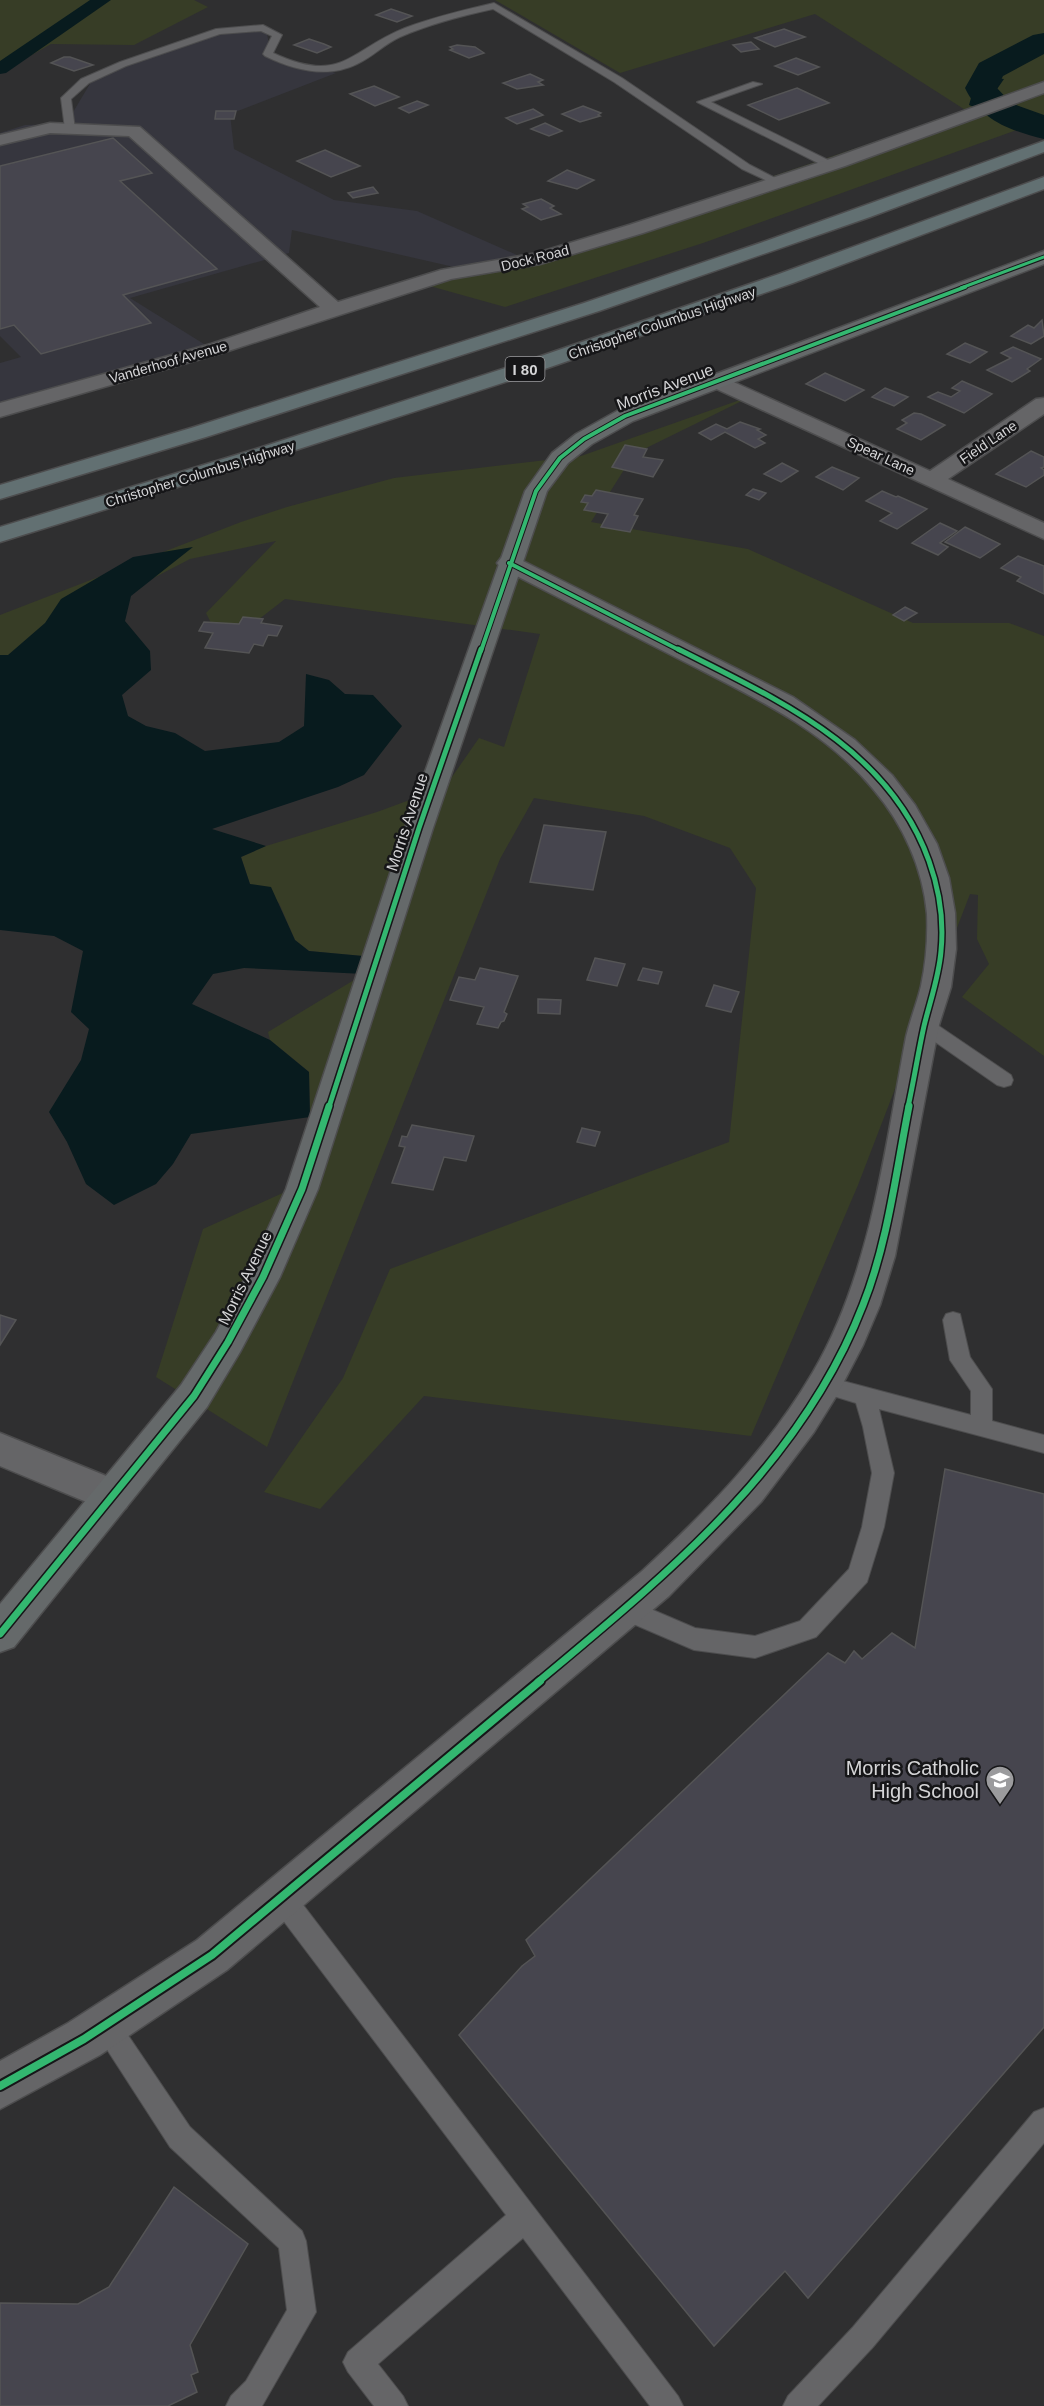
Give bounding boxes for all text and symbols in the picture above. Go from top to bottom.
street label: Dock Road [499,242,571,274]
street label: Christopher Columbus Highway [566,283,758,363]
street label: Vanderhoof Avenue [107,337,229,386]
road number: I 80 [506,357,544,381]
street label: Morris Avenue [614,361,716,413]
street label: Field Lane [956,417,1020,467]
street label: Spear Lane [845,433,917,479]
street label: Christopher Columbus Highway [104,438,296,510]
street label: Morris Avenue [383,771,431,873]
street label: Morris Avenue [215,1228,275,1328]
place label: Morris Catholic High School [846,1757,979,1802]
school or university icon: Morris Catholic High School [984,1764,1016,1806]

